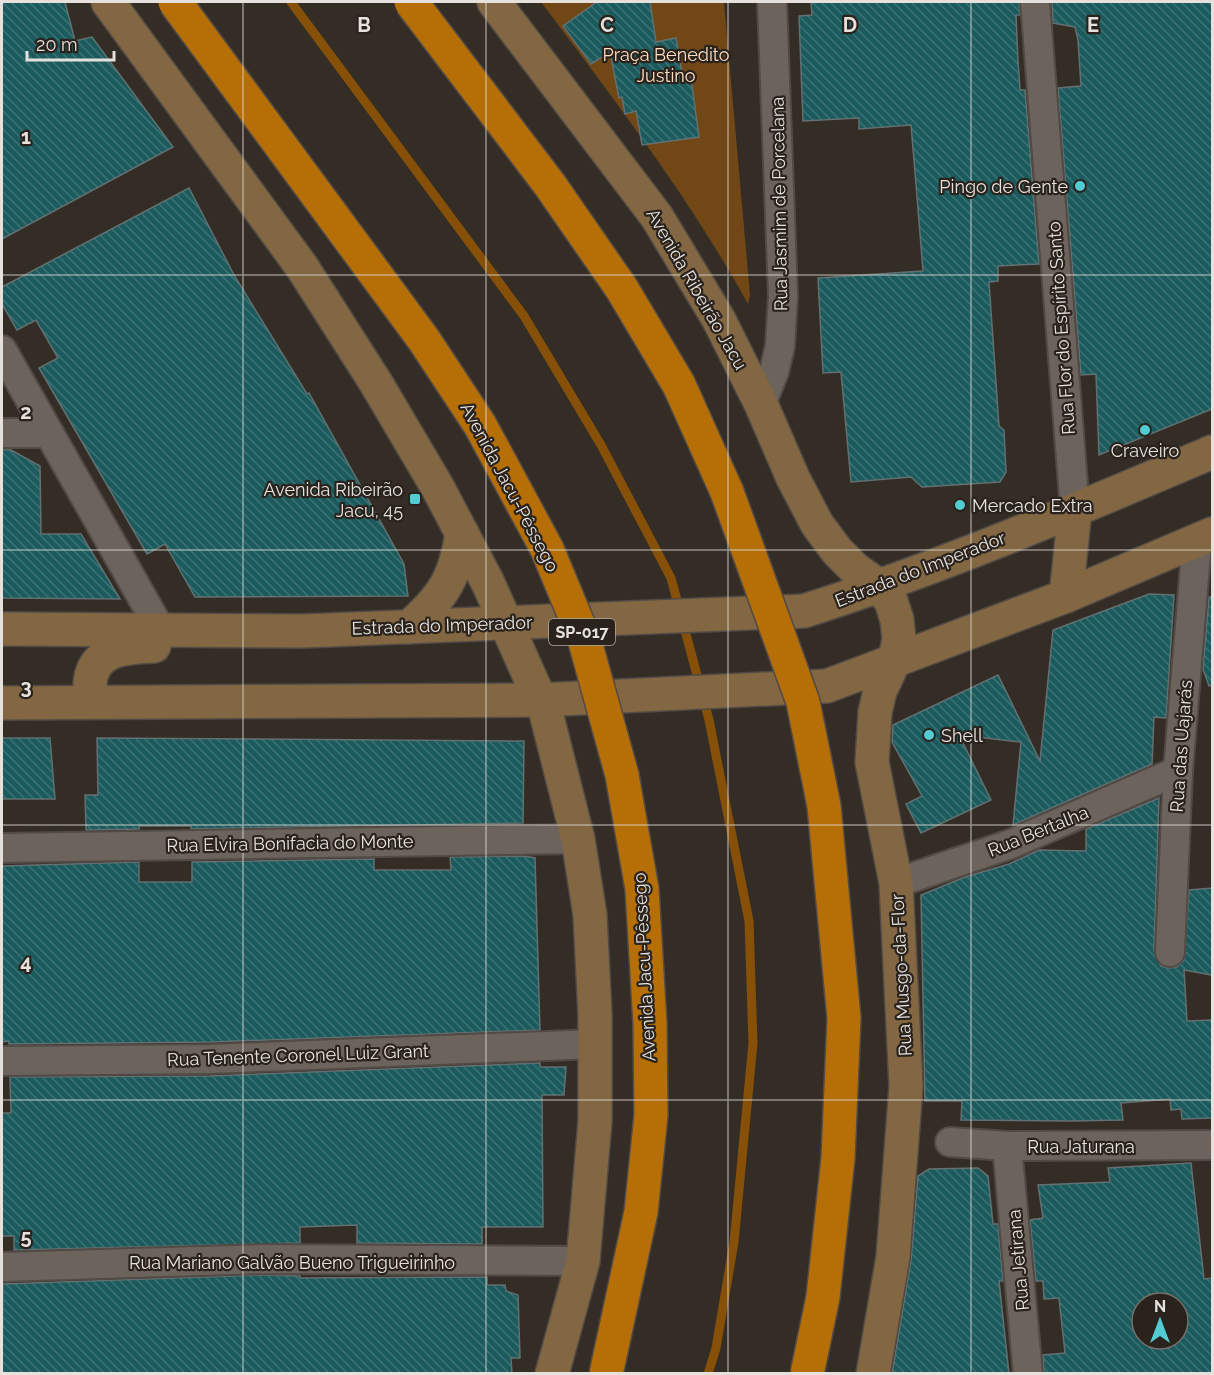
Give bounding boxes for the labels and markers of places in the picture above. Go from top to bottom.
place label: Pingo de Gente [939,176,1068,197]
marker: Pingo de Gente [1073,179,1087,193]
marker: Craveiro [1138,423,1152,437]
place label: Craveiro [1111,440,1180,461]
place label: Avenida Ribeirão Jacu, 45 [264,479,403,521]
marker: Avenida Ribeirão Jacu, 45 [408,492,422,506]
place label: Mercado Extra [972,495,1093,516]
marker: Mercado Extra [953,498,967,512]
place label: Shell [941,725,983,746]
marker: Shell [922,728,936,742]

